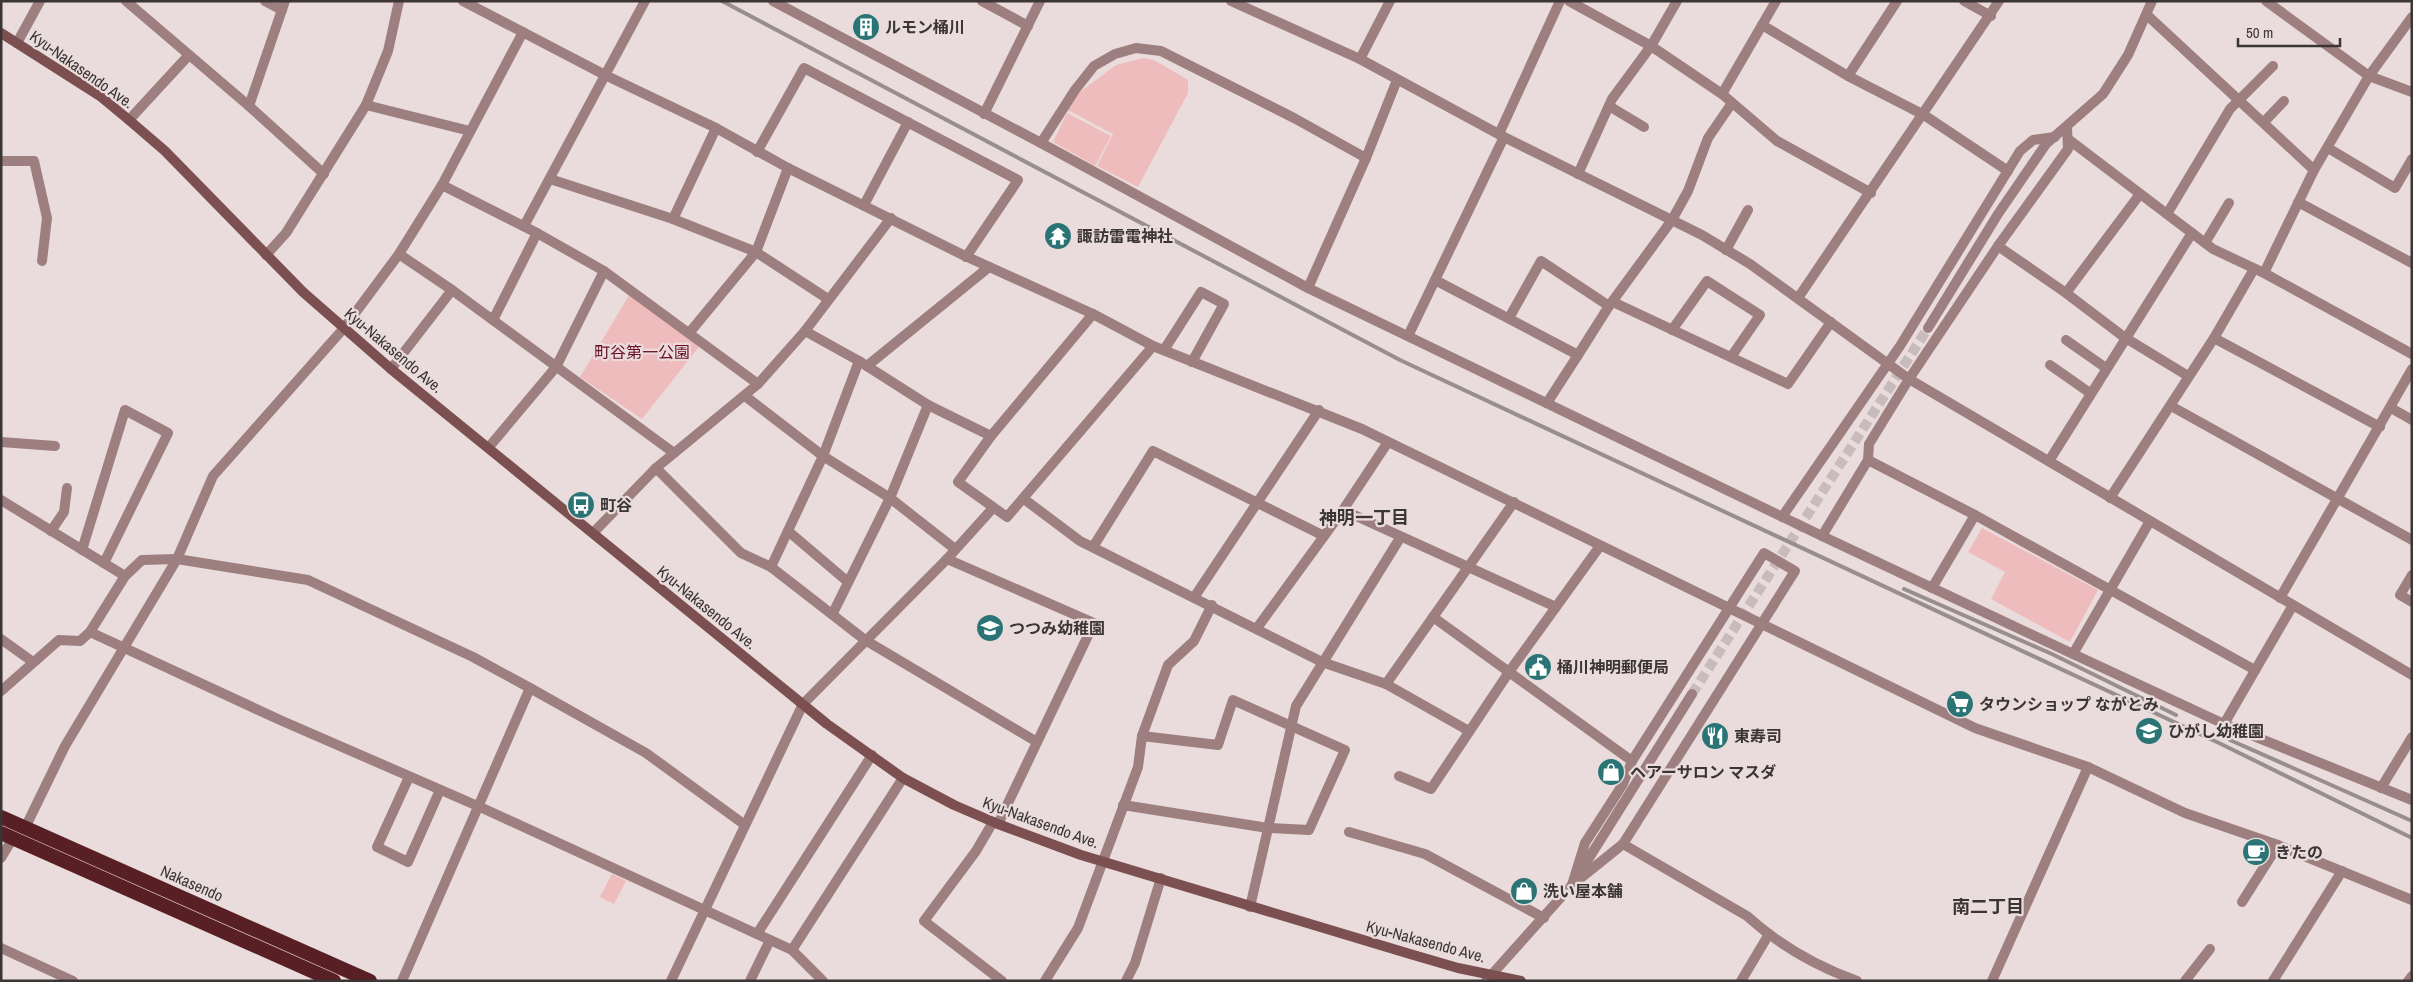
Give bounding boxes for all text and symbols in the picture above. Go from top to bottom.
building icon: ルモン桶川 [851,12,881,42]
scale bar [2238,15,2340,47]
place label: ルモン桶川 [885,16,965,38]
text: 50 m [2246,22,2273,43]
street label: Kyu-Nakasendo Ave. [26,25,138,113]
temple icon: 諏訪雷電神社 [1043,221,1073,251]
place label: 諏訪雷電神社 [1077,225,1173,247]
street label: Kyu-Nakasendo Ave. [340,302,448,398]
park label: 町谷第一公園 [594,341,690,363]
bus stop icon: 町谷 [566,490,596,520]
place label: 町谷 [600,494,632,516]
district label: 神明一丁目 [1319,505,1409,530]
street label: Kyu-Nakasendo Ave. [653,560,761,654]
school or university icon: つつみ幼稚園 [975,613,1005,643]
place label: つつみ幼稚園 [1009,617,1105,639]
public building icon: 桶川神明郵便局 [1523,652,1553,682]
place label: 桶川神明郵便局 [1556,656,1669,678]
supermarket icon: タウンショップ ながとみ [1945,689,1975,719]
place label: タウンショップ ながとみ [1979,693,2159,715]
school or university icon: ひがし幼稚園 [2134,716,2164,746]
place label: ひがし幼稚園 [2168,720,2264,742]
restaurant icon: 東寿司 [1700,721,1730,751]
place label: 東寿司 [1734,725,1782,747]
shop icon: ヘアーサロン マスダ [1596,757,1626,787]
place label: ヘアーサロン マスダ [1630,761,1776,783]
street label: Kyu-Nakasendo Ave. [980,791,1102,853]
cafe icon: きたの [2241,837,2271,867]
place label: きたの [2275,841,2323,863]
street label: Nakasendo [157,859,227,907]
shop icon: 洗い屋本舗 [1509,876,1539,906]
place label: 洗い屋本舗 [1543,880,1623,902]
district label: 南二丁目 [1952,894,2024,919]
street label: Kyu-Nakasendo Ave. [1364,915,1488,967]

